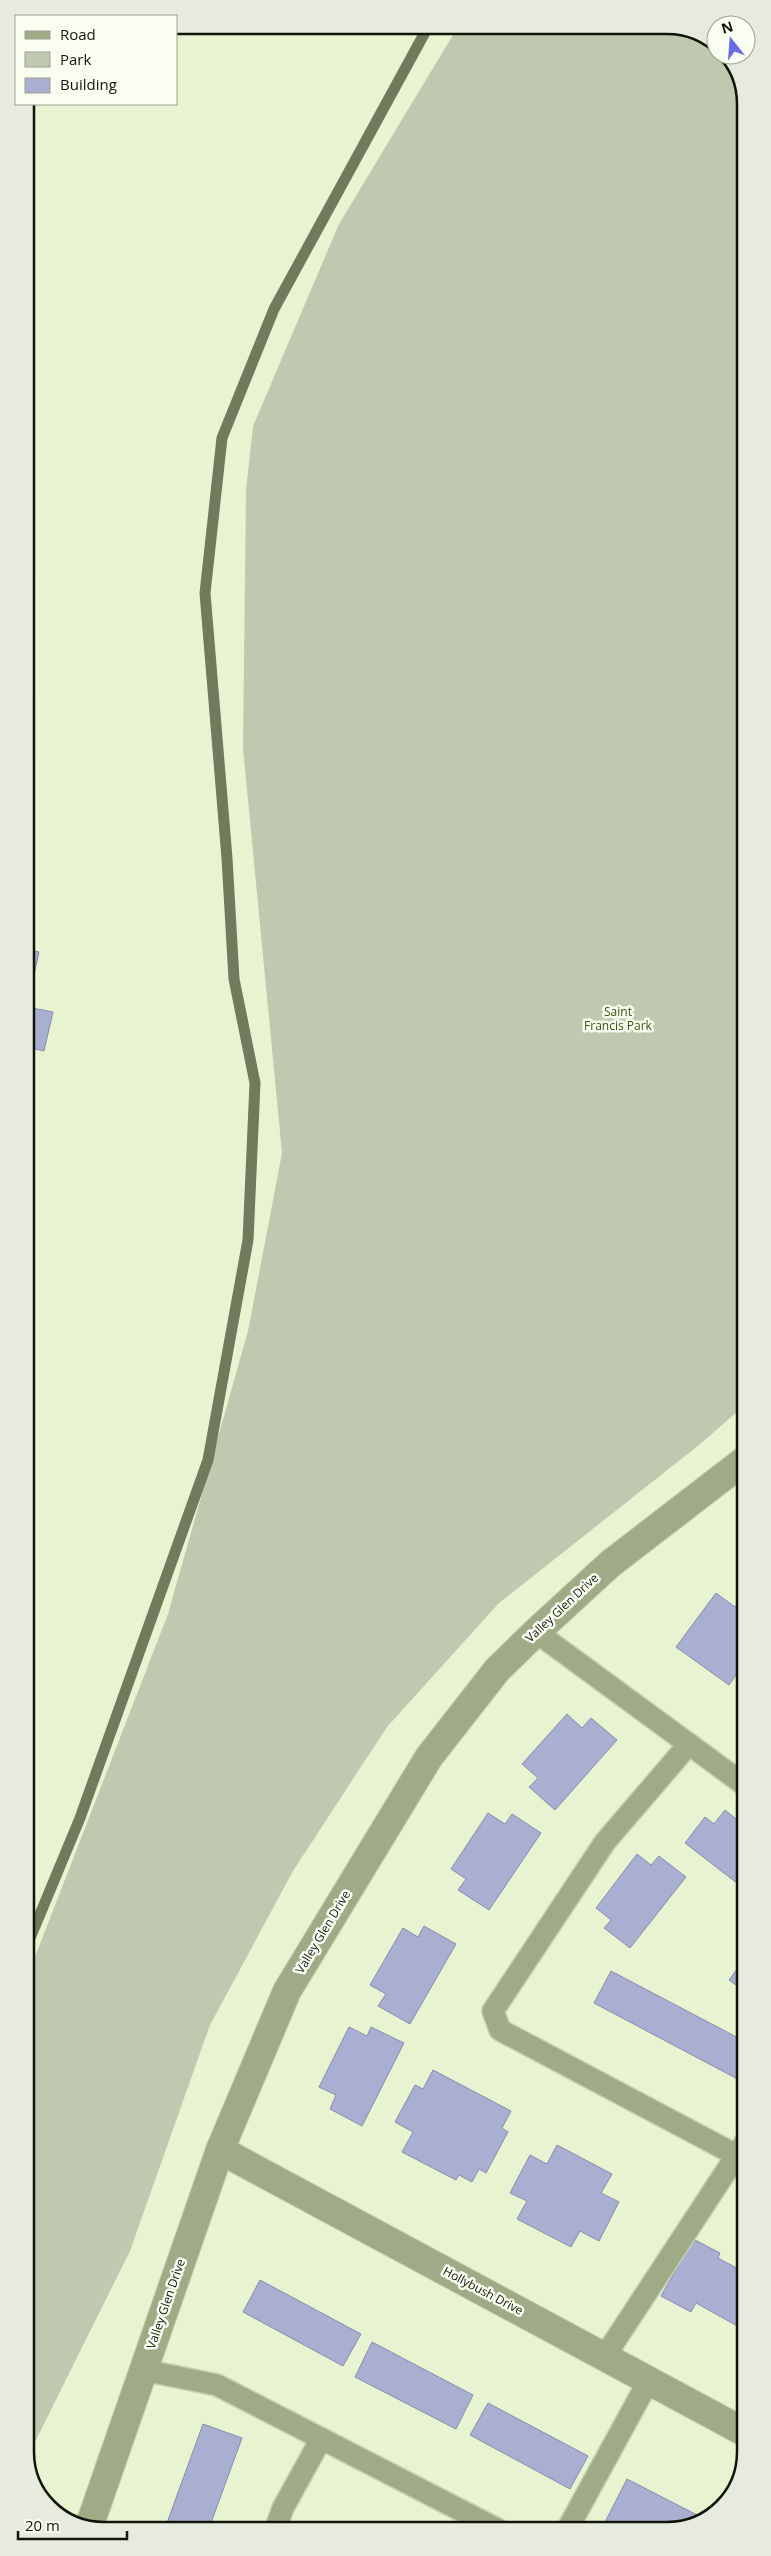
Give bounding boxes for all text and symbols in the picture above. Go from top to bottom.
legend [15,15,178,105]
north arrow [706,15,756,65]
text: N [719,16,735,38]
text: Road [60,24,96,44]
text: Park [60,49,91,69]
text: Building [60,74,117,94]
park label: Saint Francis Park [584,1003,653,1034]
street label: Valley Glen Drive [521,1569,602,1646]
street label: Valley Glen Drive [291,1887,354,1976]
street label: Valley Glen Drive [142,2256,189,2351]
street label: Hollybush Drive [440,2262,526,2319]
scale bar [18,2508,126,2540]
text: 20 m [25,2515,60,2535]

